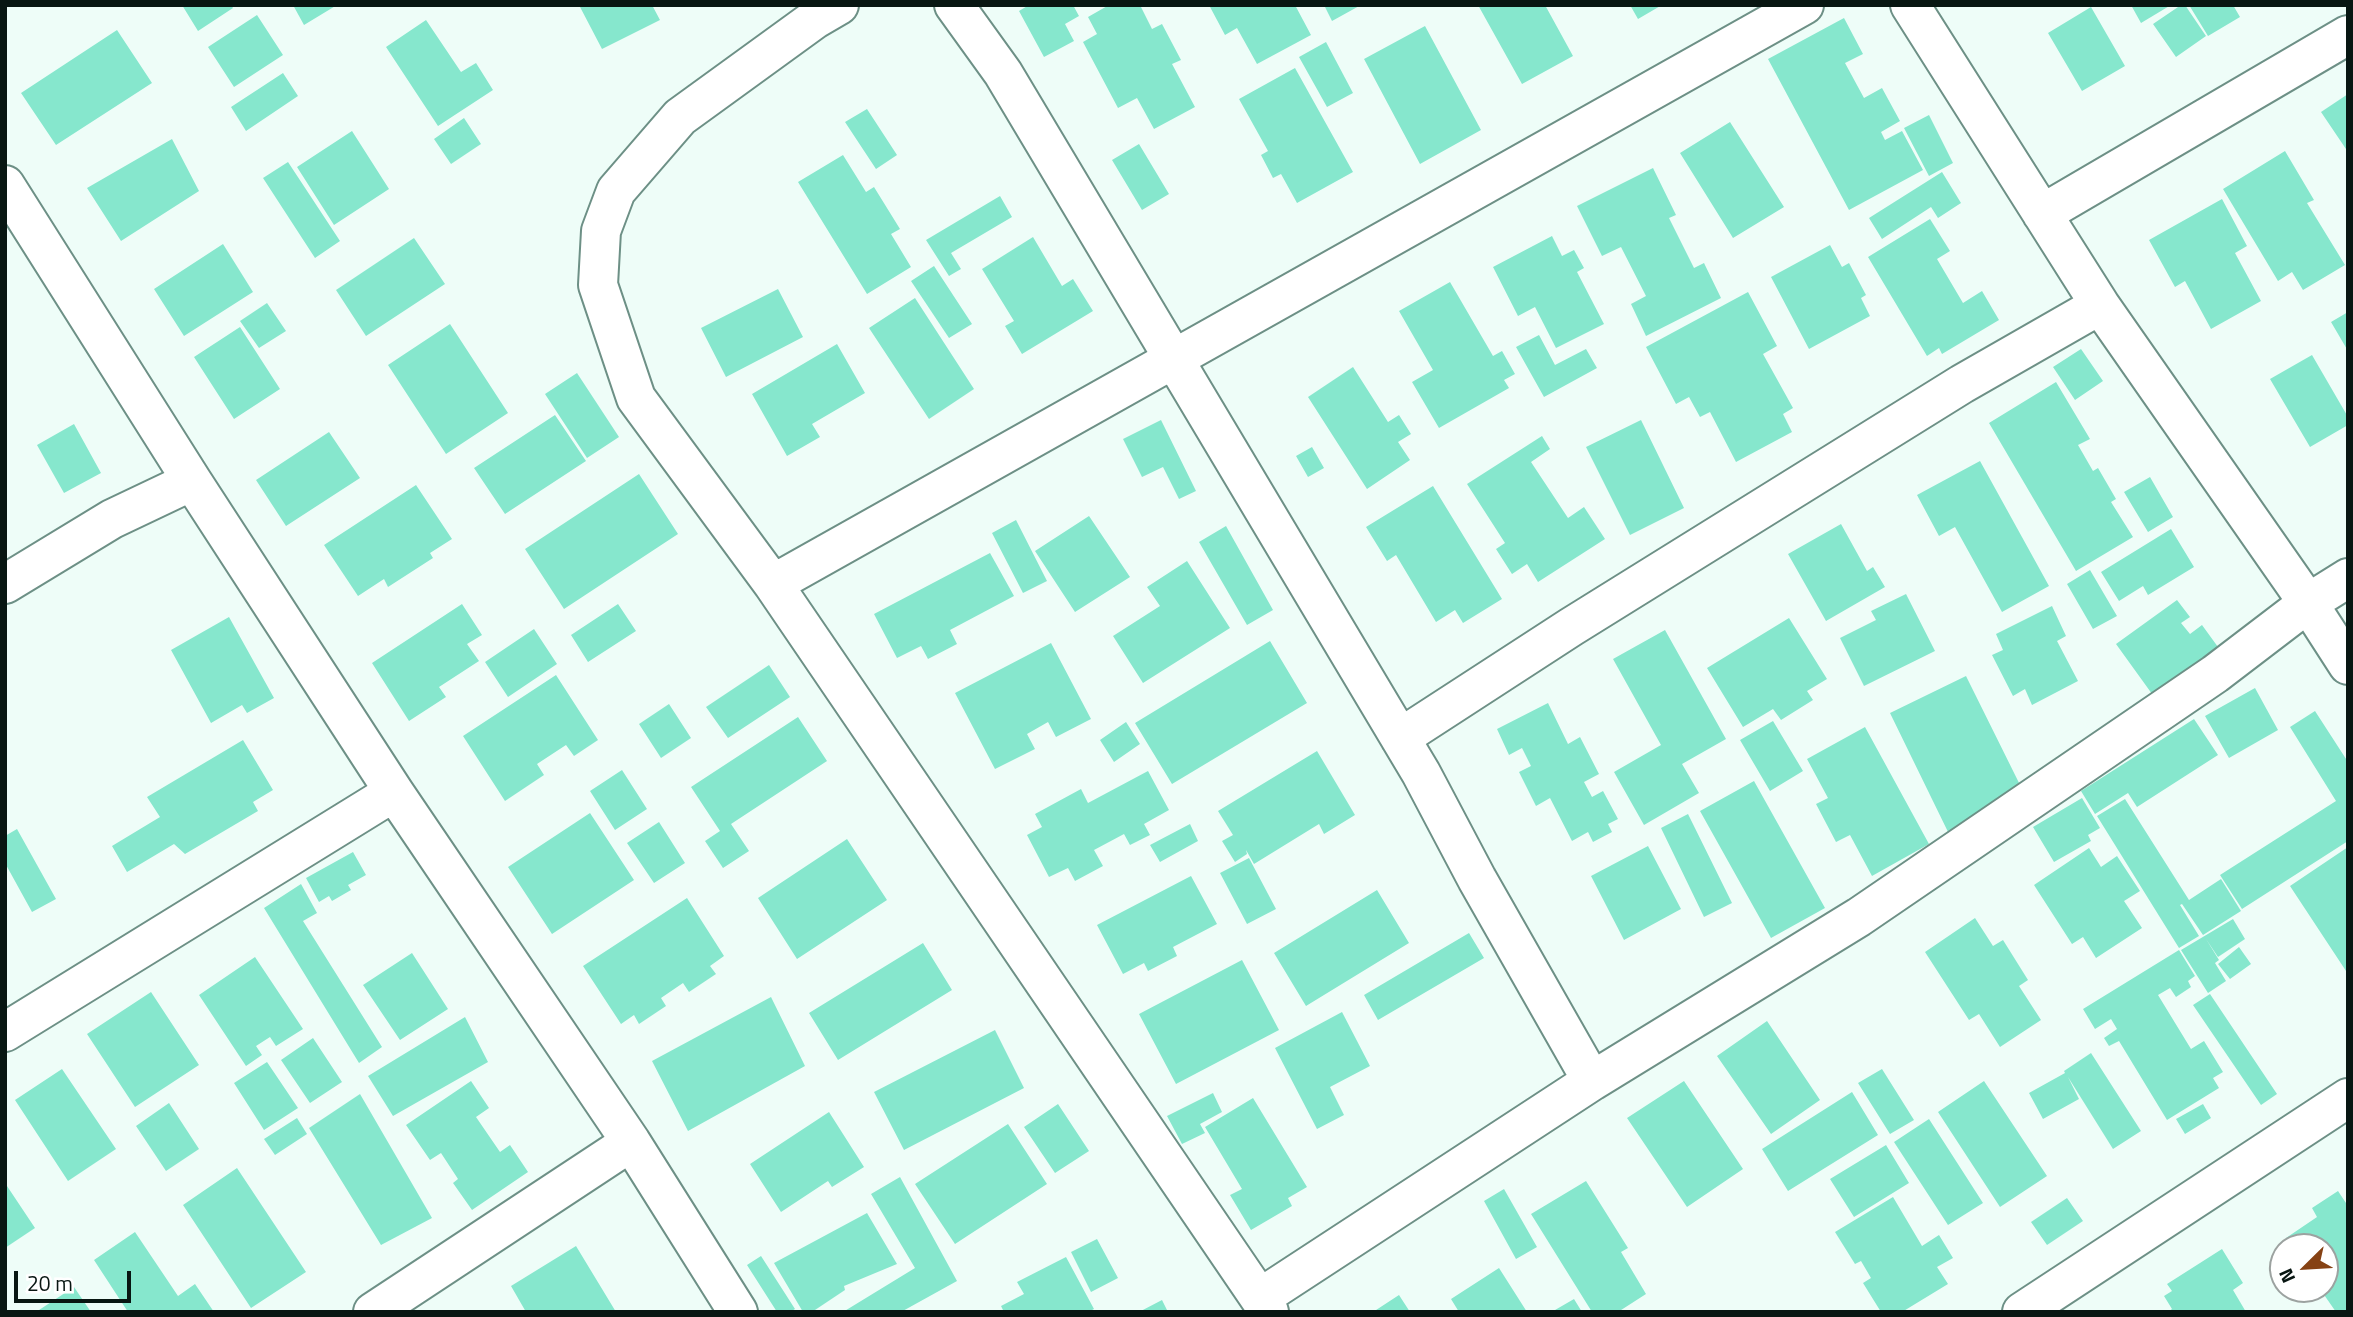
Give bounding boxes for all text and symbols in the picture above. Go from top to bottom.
north arrow [2269,1233,2339,1303]
scale bar [18,1258,135,1302]
text: N [2270,1264,2302,1288]
text: 20 m [27,1267,73,1299]

